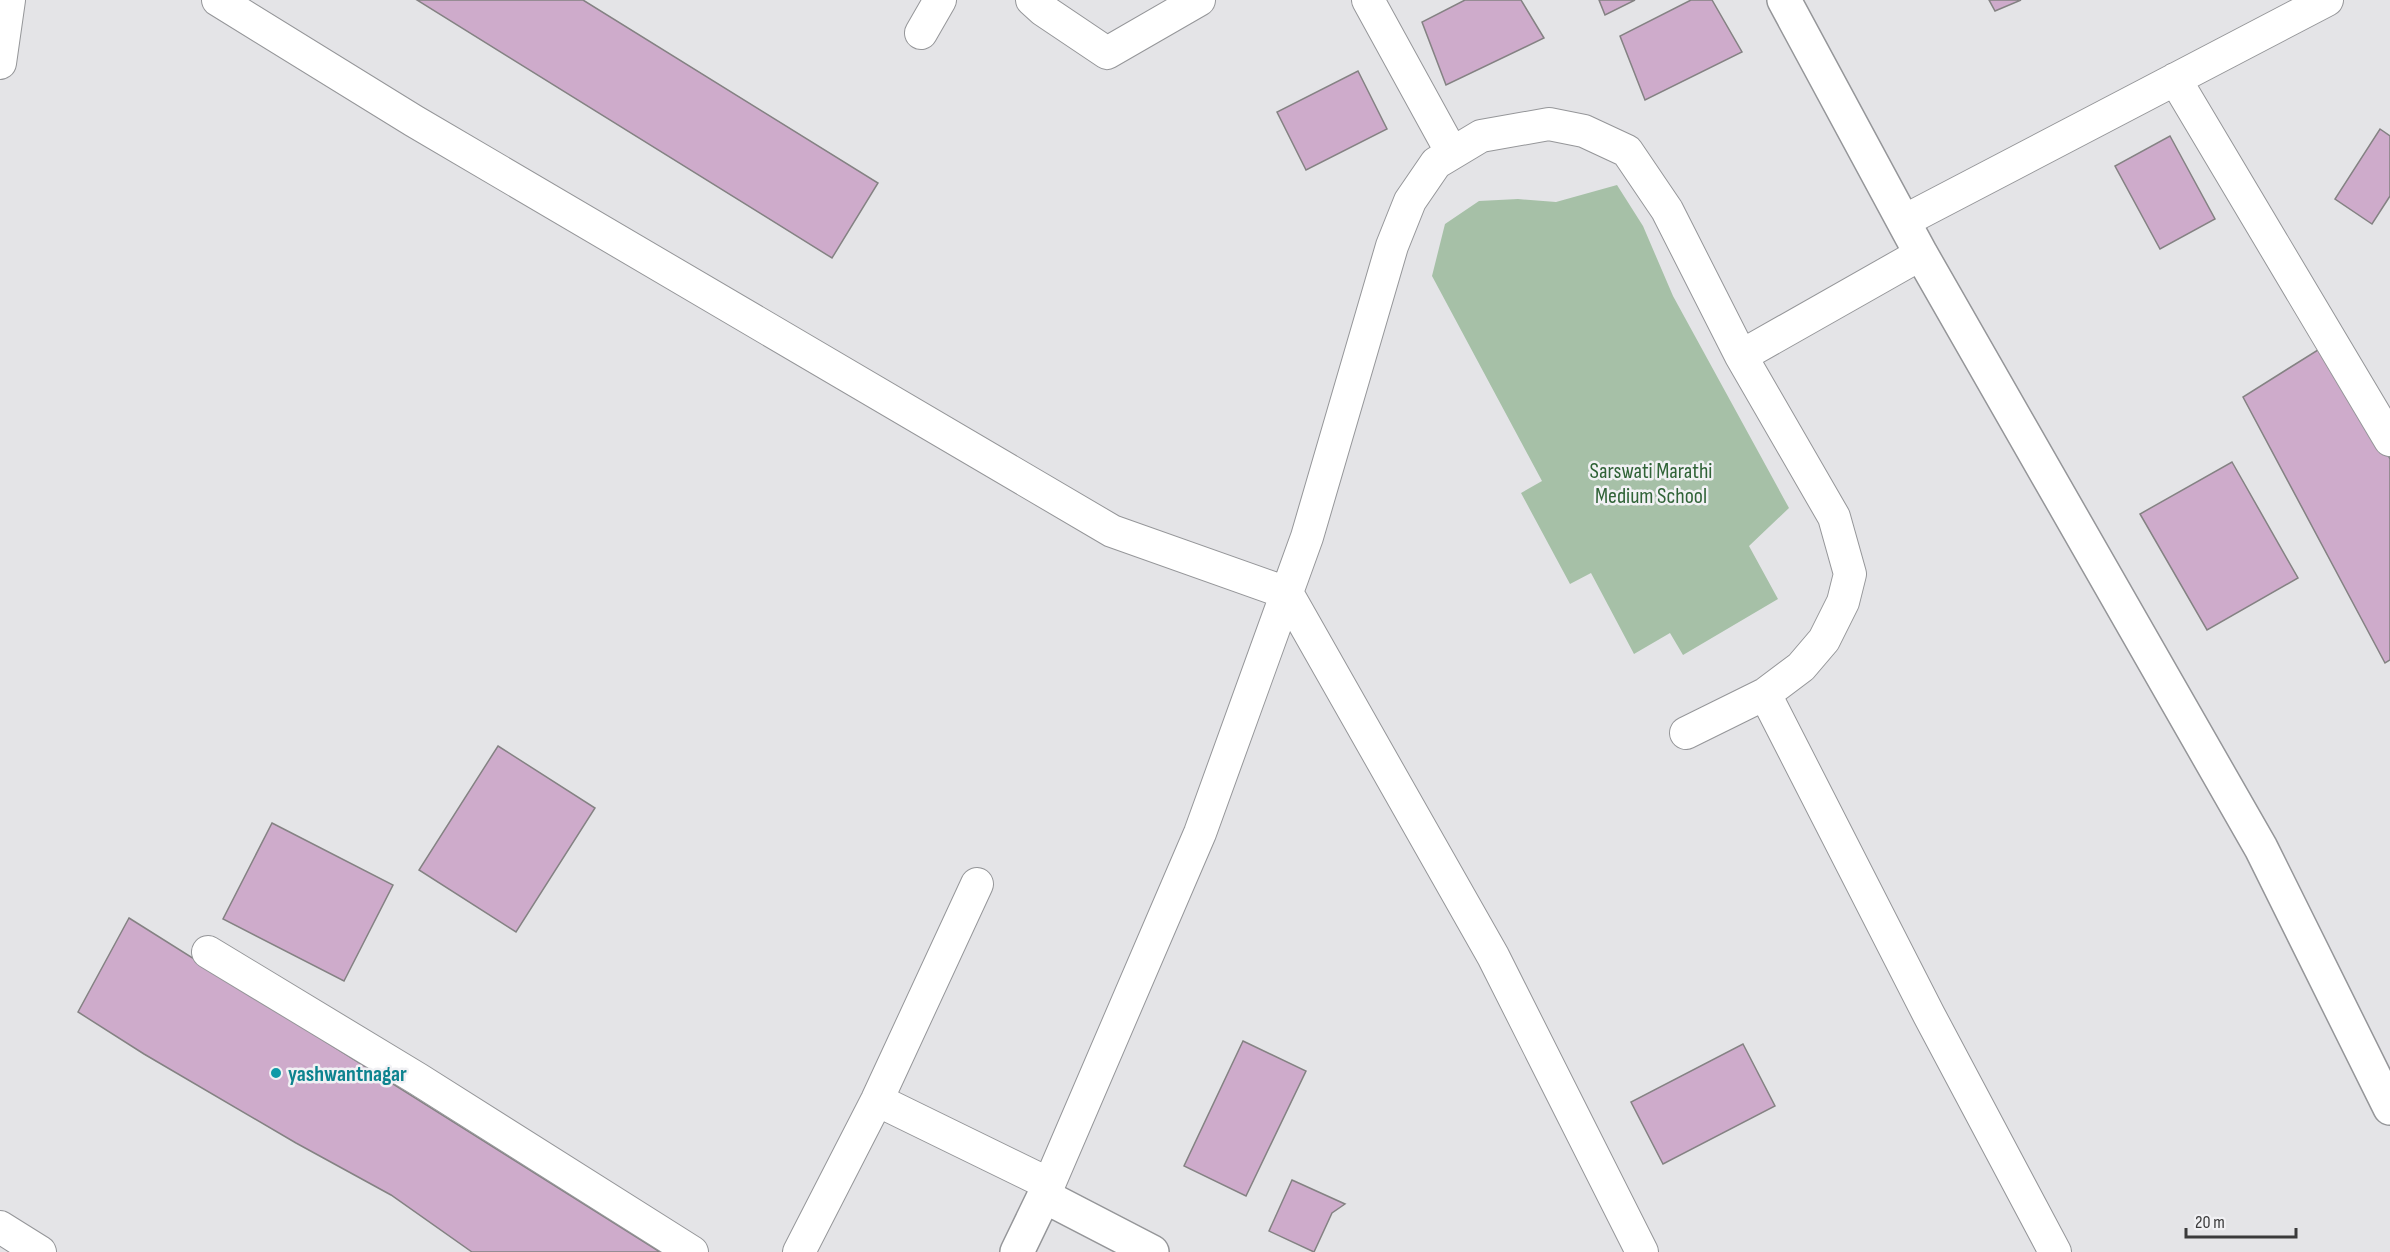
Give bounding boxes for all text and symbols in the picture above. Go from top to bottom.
park label: Sarswati Marathi Medium School [1590,458,1712,510]
place label: yashwantnagar [288,1061,407,1088]
marker: yashwantnagar [269,1066,283,1080]
scale bar [2186,1201,2296,1239]
text: 20 m [2195,1212,2225,1233]

